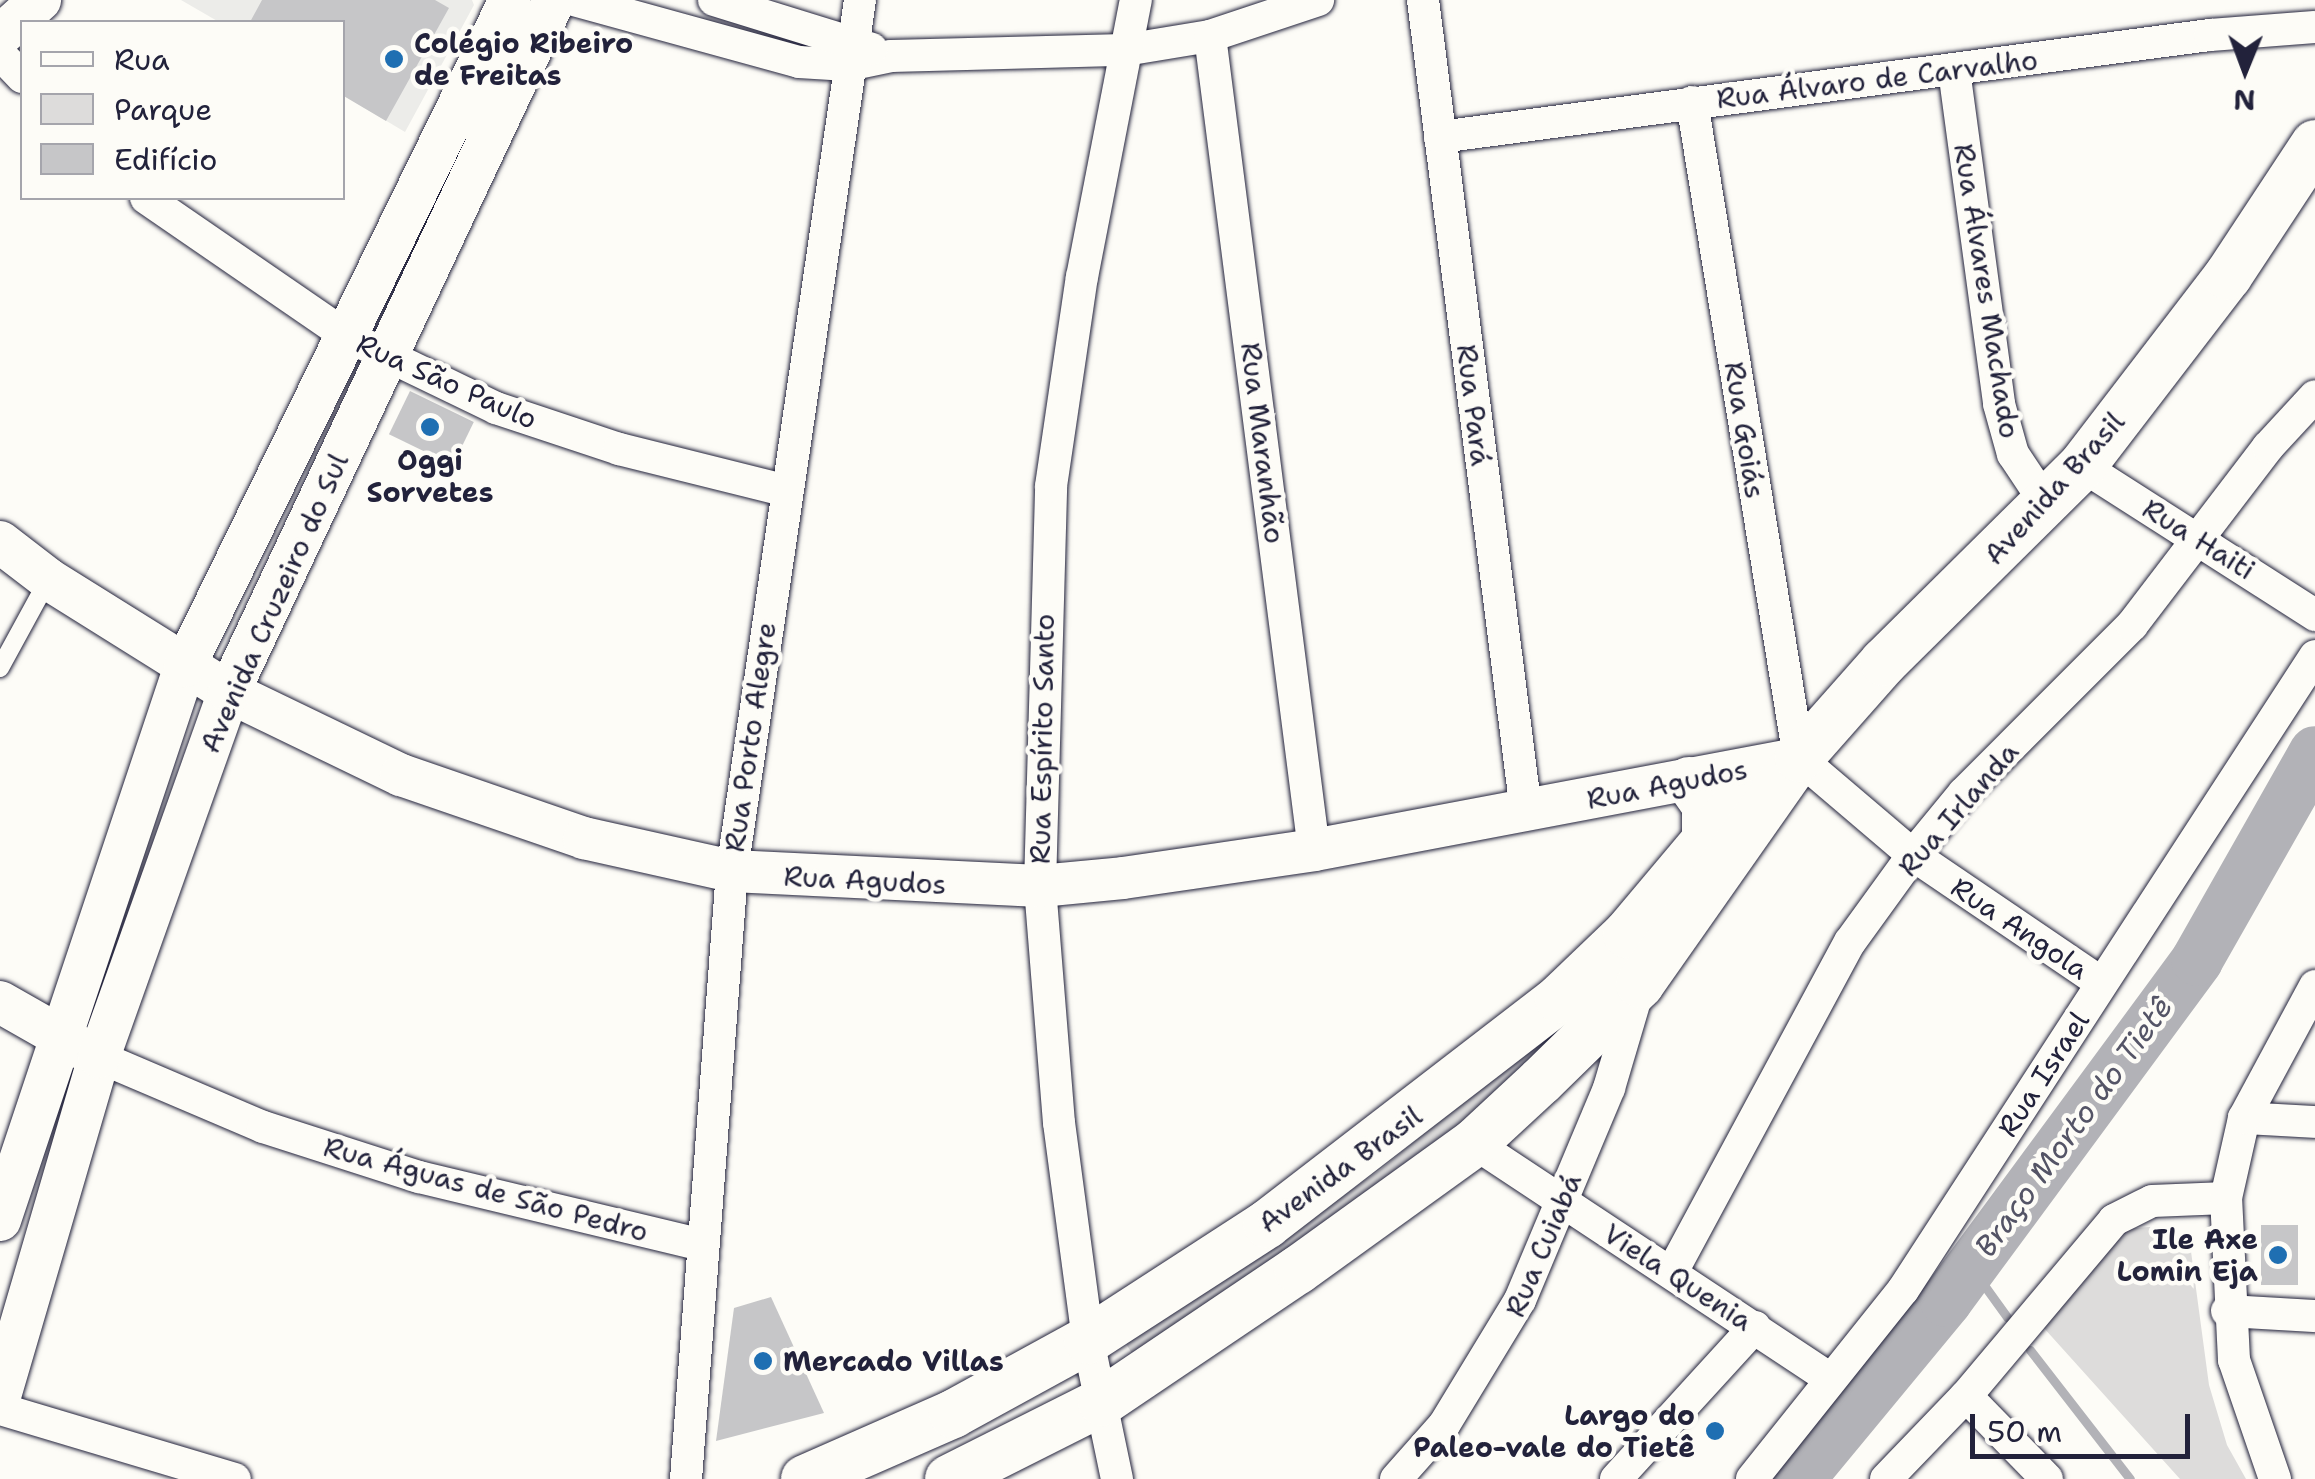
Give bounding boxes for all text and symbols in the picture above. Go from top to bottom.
legend [20,20,345,200]
north arrow [2195,20,2295,120]
place label: Colégio Ribeiro de Freitas [414,26,633,92]
text: Rua [114,39,170,80]
street label: Rua Álvaro de Carvalho [1714,43,2040,115]
marker: Colégio Ribeiro de Freitas [383,48,405,70]
text: N [2233,81,2256,119]
text: Parque [114,89,212,130]
text: Edifício [114,139,218,180]
street label: Rua Álvares Machado [1947,141,2027,441]
street label: Rua São Paulo [352,326,542,436]
street label: Rua Maranhão [1234,340,1292,546]
street label: Rua Pará [1450,342,1498,468]
street label: Rua Goiás [1718,359,1772,501]
street label: Avenida Brasil [1977,405,2131,571]
marker: Oggi Sorvetes [419,416,441,438]
place label: Oggi Sorvetes [367,443,493,509]
street label: Avenida Cruzeiro do Sul [193,448,355,758]
street label: Rua Haiti [2137,491,2261,587]
street label: Rua Espírito Santo [1023,614,1061,864]
street label: Rua Porto Alegre [717,620,783,854]
street label: Rua Irlanda [1891,735,2025,883]
street label: Rua Agudos [1584,752,1750,816]
street label: Rua Agudos [783,859,947,901]
street label: Rua Angola [1945,870,2095,986]
water label: Braço Morto do Tietê [1968,990,2180,1264]
street label: Rua Israel [1990,1005,2096,1143]
street label: Avenida Brasil [1252,1098,1428,1240]
street label: Rua Águas de São Pedro [320,1129,652,1249]
street label: Rua Cuiabá [1498,1168,1588,1322]
street label: Viela Quenia [1597,1216,1759,1338]
place label: Ile Axe Lomin Eja [2117,1222,2258,1288]
marker: Ile Axe Lomin Eja [2267,1244,2289,1266]
place label: Mercado Villas [783,1344,1004,1378]
marker: Mercado Villas [752,1350,774,1372]
scale bar [1975,1394,2195,1456]
place label: Largo do Paleo-vale do Tietê [1413,1398,1695,1464]
text: 50 m [1987,1411,2062,1452]
marker: Largo do Paleo-vale do Tietê [1704,1420,1726,1442]

